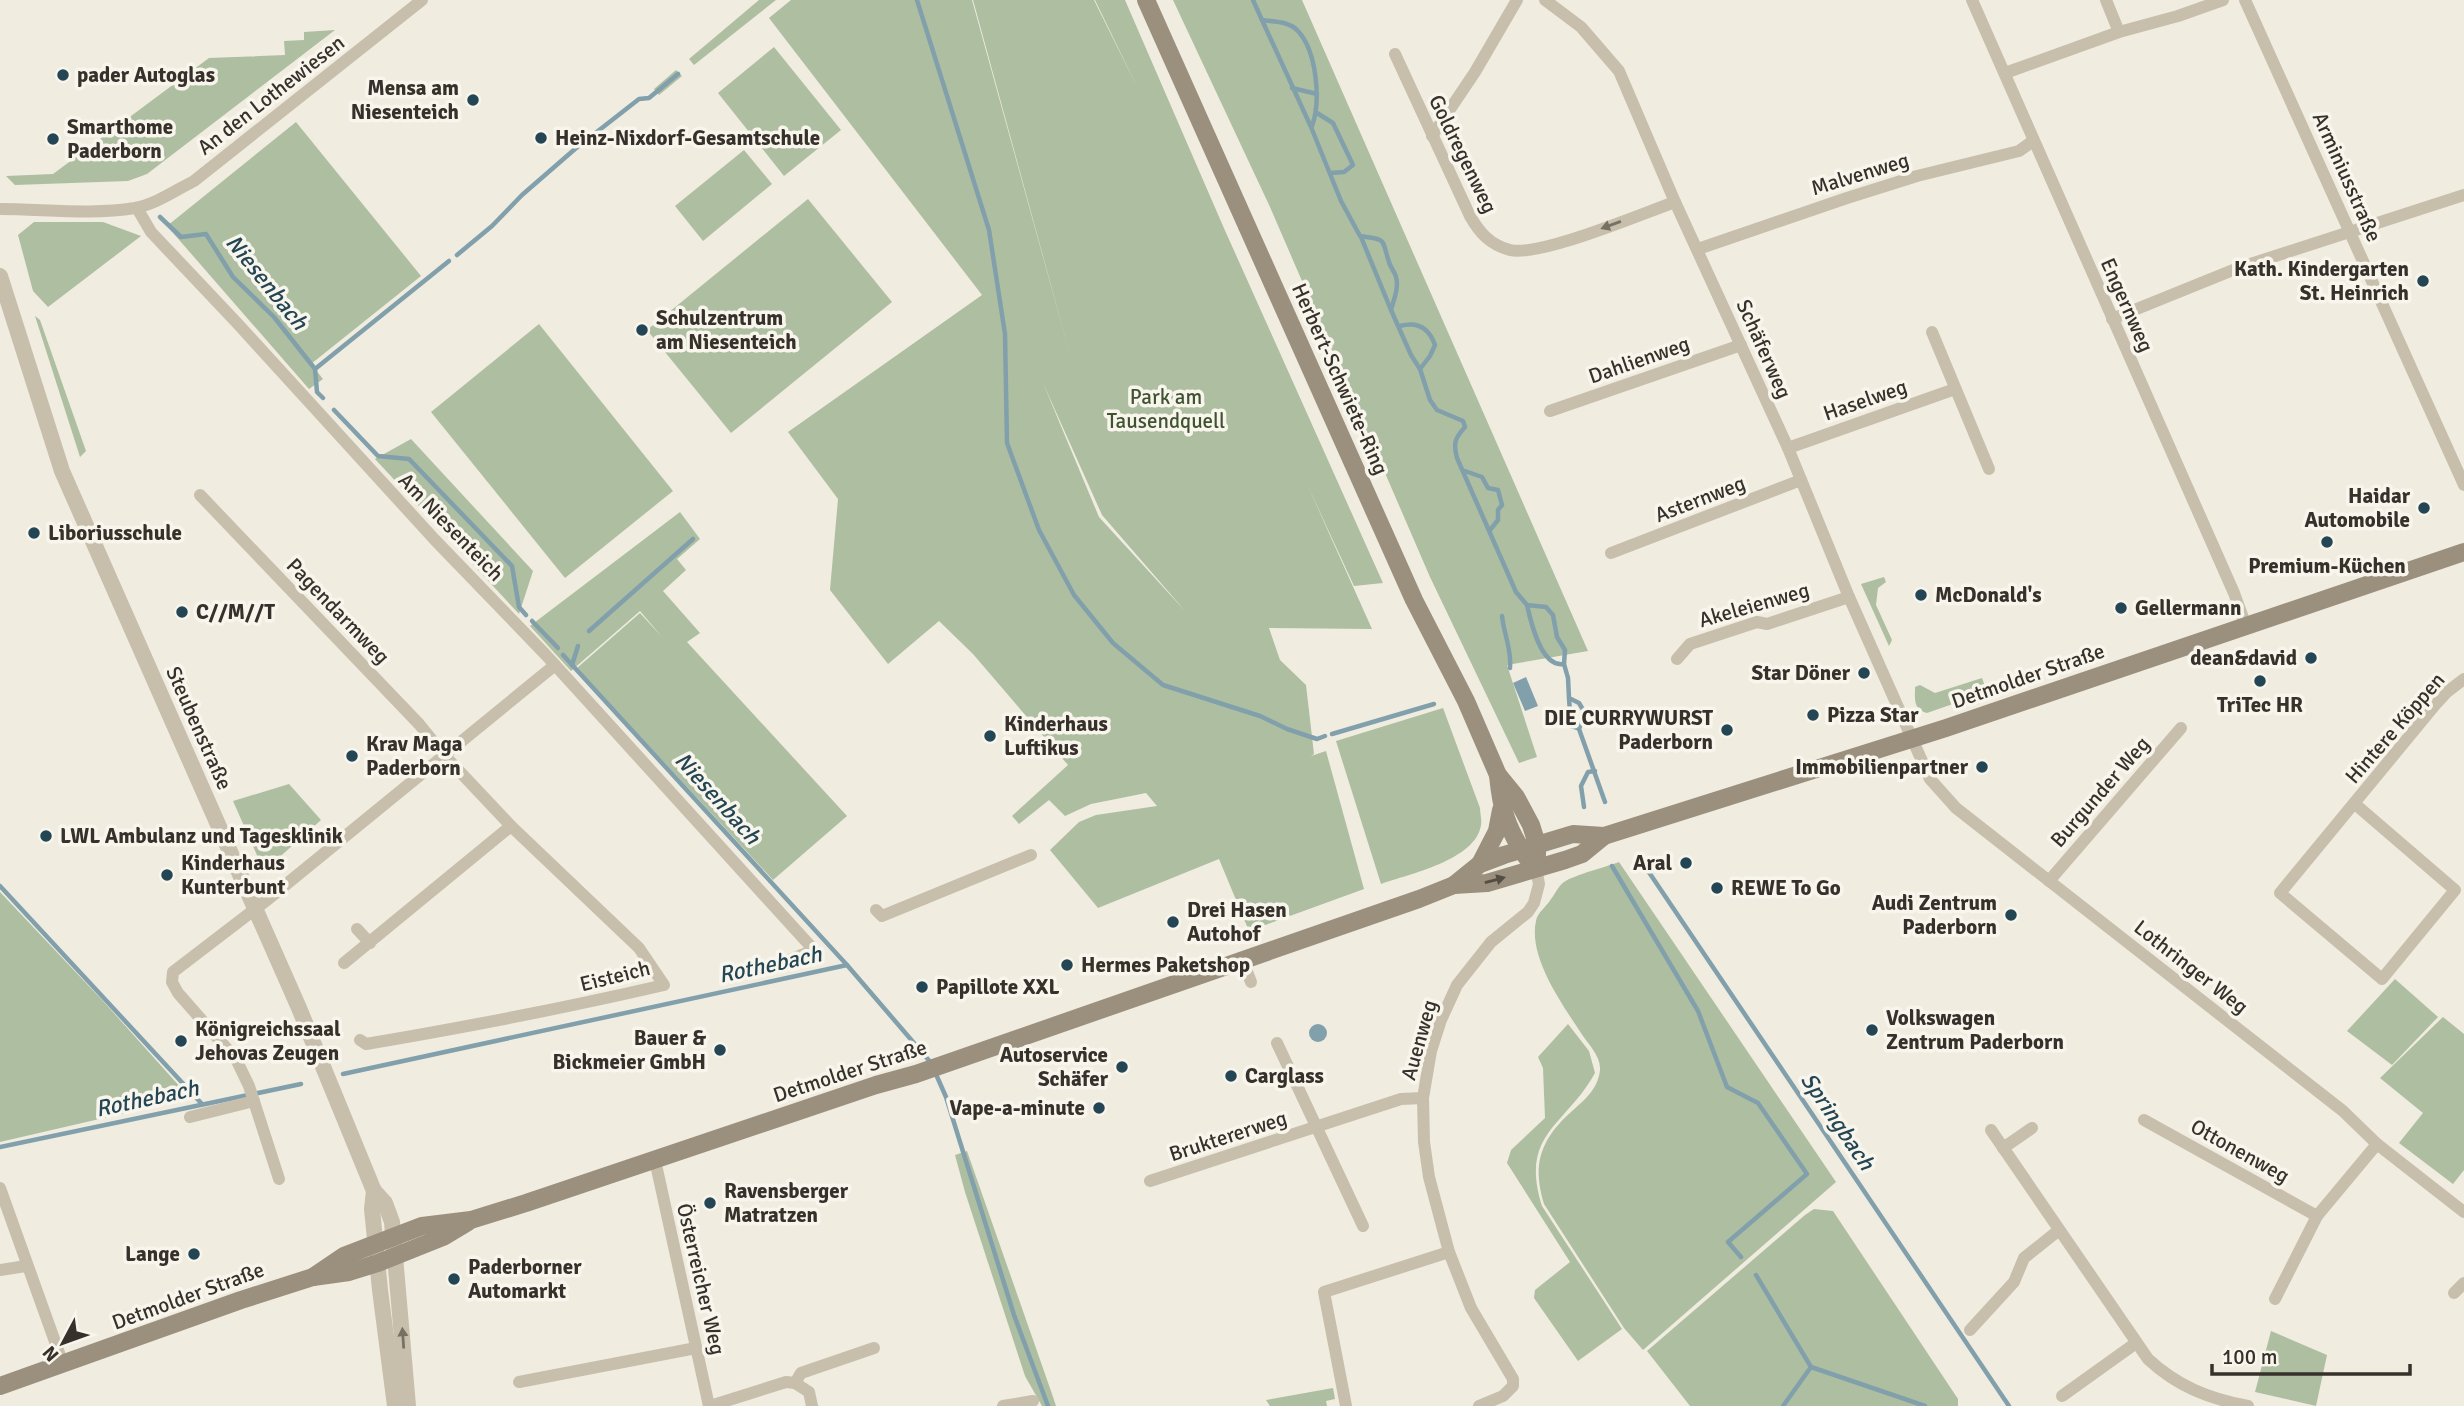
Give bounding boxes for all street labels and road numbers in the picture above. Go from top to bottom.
street label: An den Lothewiesen [192,29,350,161]
street label: Goldregenweg [1423,90,1503,218]
street label: Arminiusstraße [2307,108,2387,246]
street label: Malvenweg [1808,147,1912,201]
street label: Engernweg [2095,254,2159,356]
street label: Herbert-Schwiete-Ring [1286,279,1394,479]
street label: Schäferweg [1731,295,1797,403]
street label: Dahlienweg [1585,331,1693,389]
street label: Haselweg [1820,374,1910,426]
street label: Am Niesenteich [393,467,509,587]
street label: Asternweg [1651,470,1749,528]
street label: Pagendarmweg [281,553,395,669]
street label: Akeleienweg [1696,577,1812,633]
street label: Detmolder Straße [1948,638,2108,714]
street label: Steubenstraße [160,662,238,794]
street label: Hintere Köppen [2340,667,2450,789]
street label: Burgunder Weg [2045,731,2155,853]
street label: Lothringer Weg [2129,914,2253,1020]
street label: Eisteich [577,955,653,997]
street label: Auenweg [1395,997,1443,1083]
street label: Detmolder Straße [770,1034,930,1108]
street label: Bruktererweg [1166,1105,1290,1167]
street label: Ottonenweg [2186,1113,2294,1189]
street label: Österreicher Weg [671,1201,731,1357]
street label: Detmolder Straße [108,1256,268,1336]

